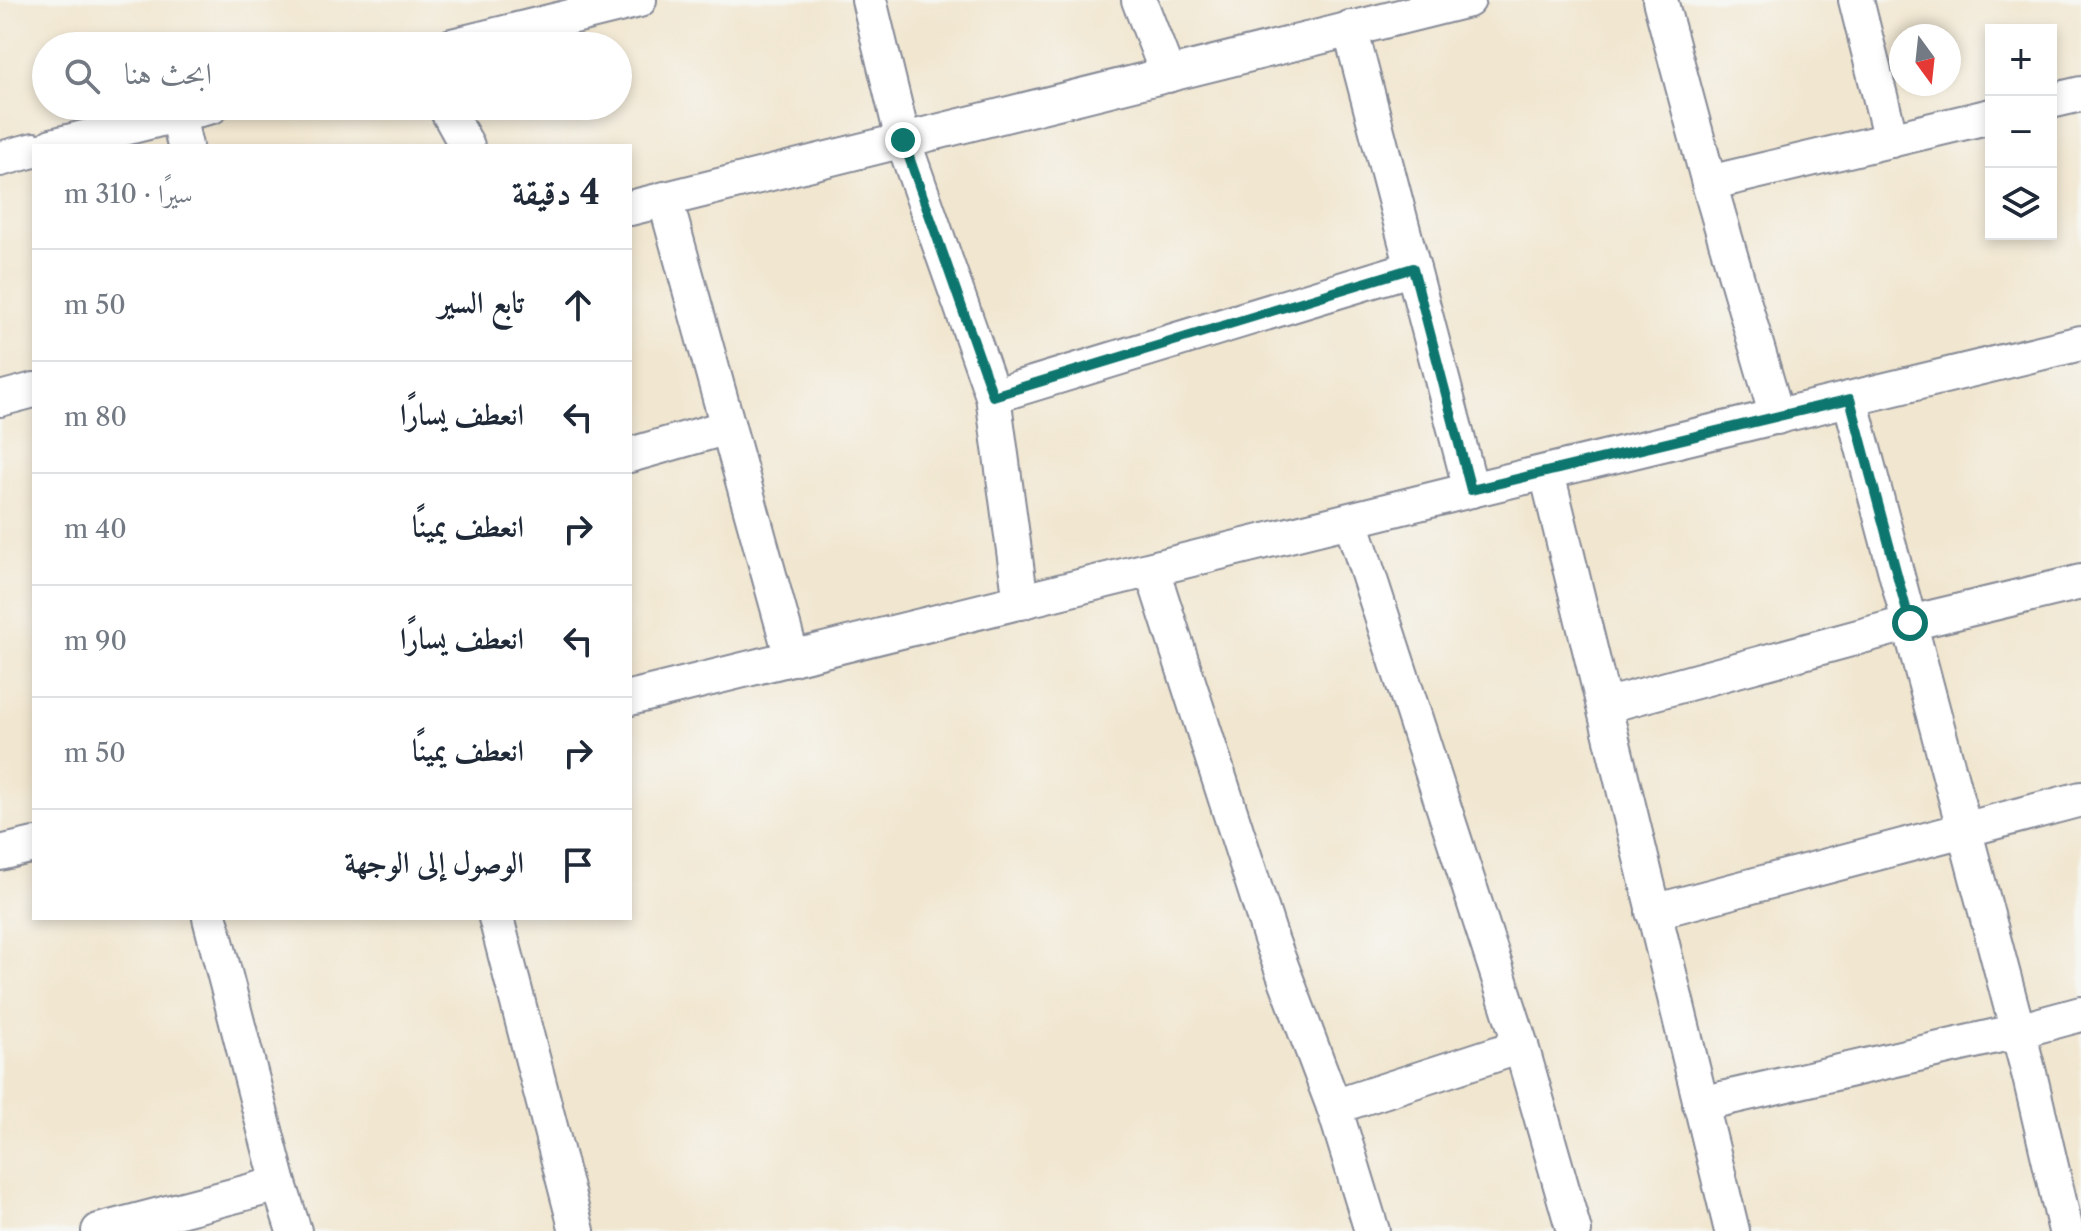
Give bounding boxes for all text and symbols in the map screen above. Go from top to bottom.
north arrow [1889,24,1961,96]
map controls [1985,24,2057,240]
button: + [1985,24,2057,96]
search box [32,32,632,120]
icon: search [60,54,104,98]
text: ابحث هنا [124,55,212,92]
button: − [1985,96,2057,168]
route end [885,122,921,158]
button: layers [1985,168,2057,240]
text: 4 دقيقة [512,171,600,213]
text: سيرًا · 310 m [64,178,193,210]
icon: ahead [556,283,600,327]
text: تابع السير [438,284,524,321]
text: 50 m [64,289,126,321]
icon: left [556,395,600,439]
text: انعطف يسارًا [400,396,524,433]
text: 80 m [64,401,127,433]
icon: right [556,507,600,551]
text: انعطف يمينًا [412,508,524,545]
text: 40 m [64,513,127,545]
route start [1892,605,1928,641]
icon: left [556,619,600,663]
text: انعطف يسارًا [400,620,524,657]
text: 90 m [64,625,127,657]
icon: right [556,731,600,775]
text: انعطف يمينًا [412,732,524,769]
text: 50 m [64,737,126,769]
icon: arrive [556,843,600,887]
text: الوصول إلى الوجهة [345,844,524,881]

